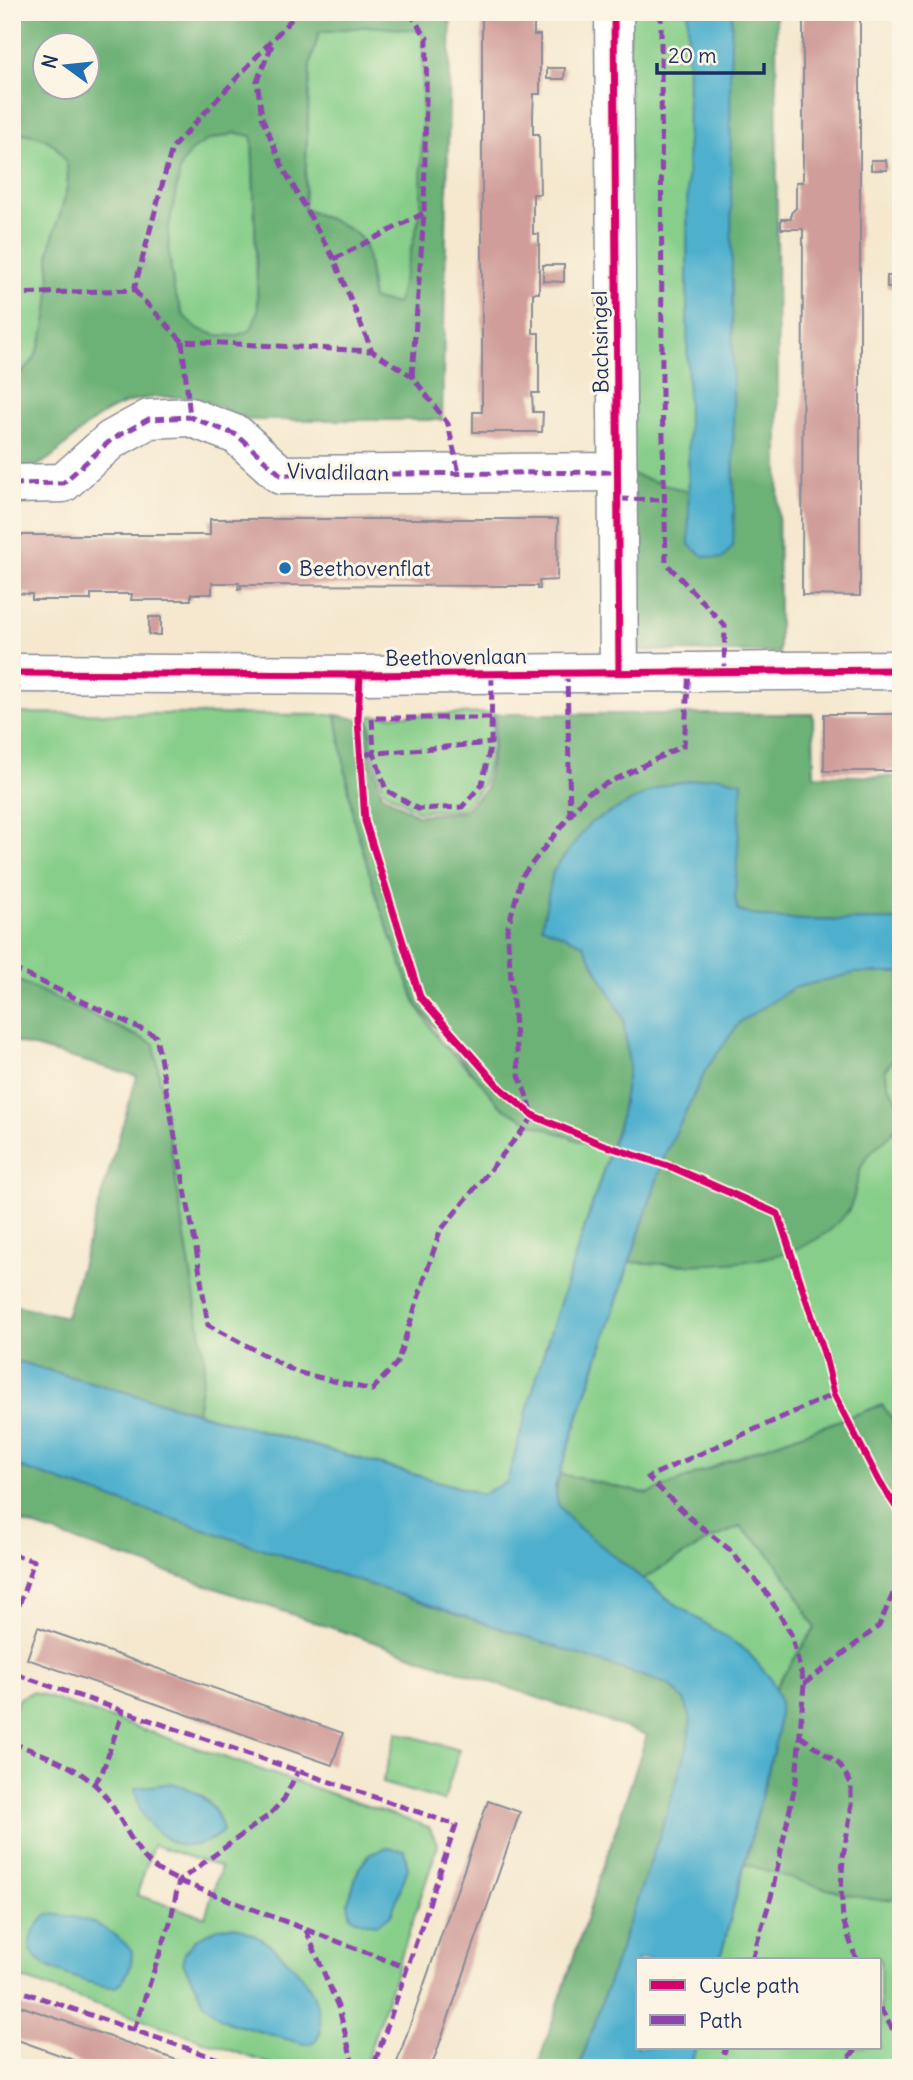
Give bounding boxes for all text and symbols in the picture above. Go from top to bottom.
north arrow [32,32,102,102]
scale bar [657,32,764,76]
text: 20 m [668,42,717,69]
text: N [36,52,63,71]
street label: Bachsingel [586,290,614,394]
street label: Vivaldilaan [287,458,389,486]
place label: Beethovenflat [299,555,431,582]
marker: Beethovenflat [277,560,293,576]
street label: Beethovenlaan [385,642,527,672]
legend [636,1958,881,2048]
text: Cycle path [699,1972,799,1999]
text: Path [699,2007,742,2034]

